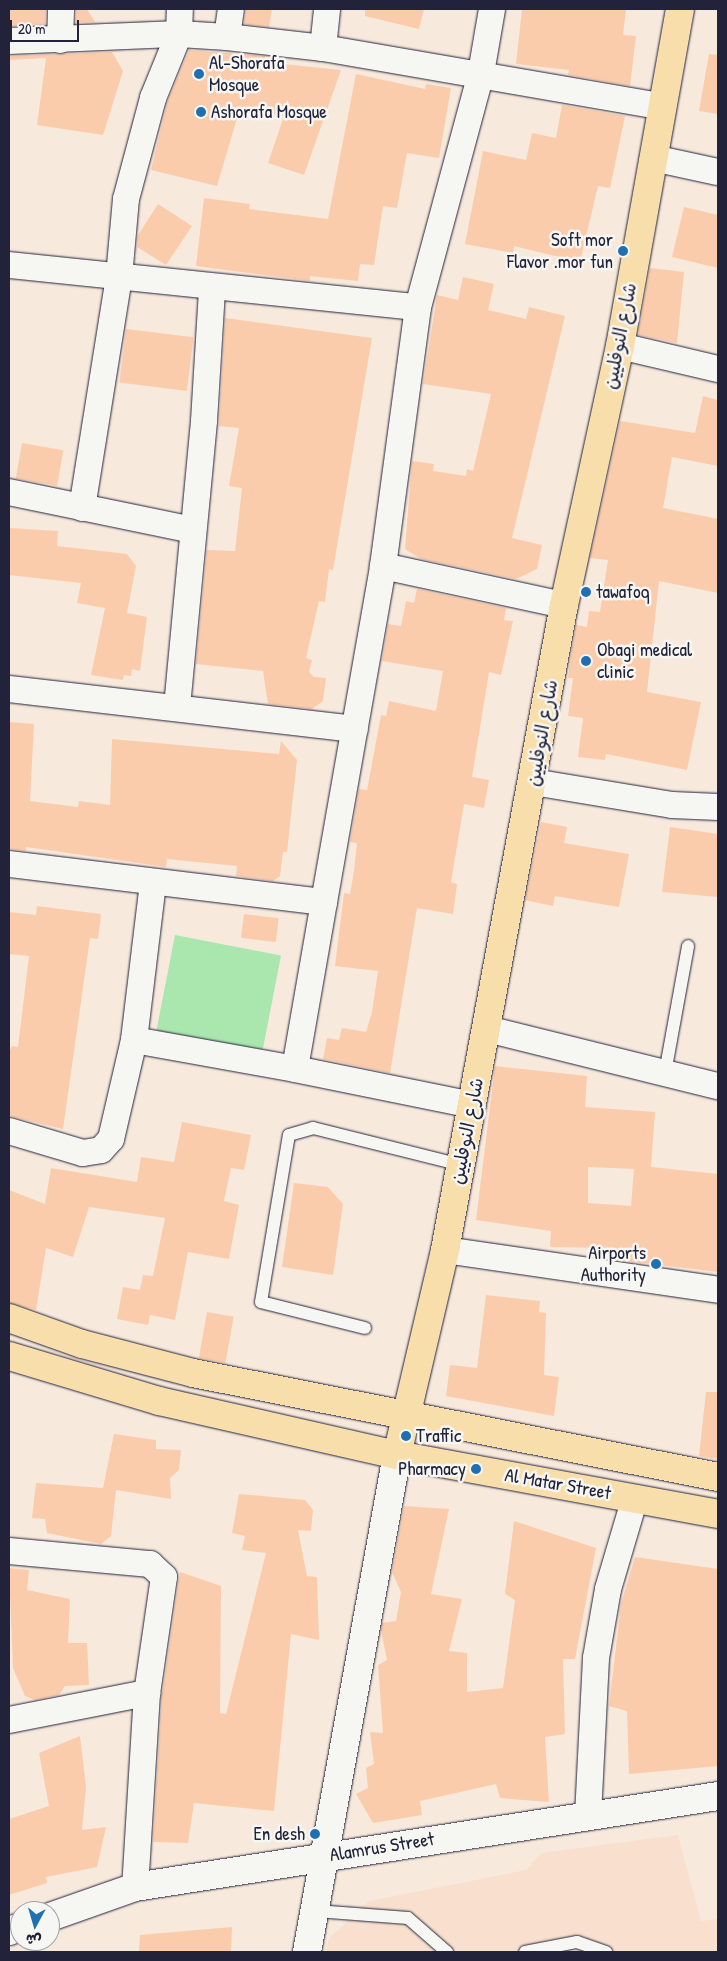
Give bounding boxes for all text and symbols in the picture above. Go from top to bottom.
scale bar [12,10,81,42]
text: 20 m [18,18,45,39]
place label: Al-Shorafa Mosque [209,52,284,96]
marker: Al-Shorafa Mosque [193,68,205,80]
place label: Ashorafa Mosque [211,101,327,123]
marker: Ashorafa Mosque [195,106,207,118]
place label: Soft mor Flavor .mor fun [507,229,613,273]
marker: Soft mor Flavor .mor fun [617,245,629,257]
street label: شارع النوفليين [599,281,641,391]
place label: tawafoq [596,581,650,603]
marker: tawafoq [580,586,592,598]
place label: Obagi medical clinic [597,639,692,683]
marker: Obagi medical clinic [579,654,593,668]
street label: شارع النوفليين [521,678,563,788]
street label: شارع النوفليين [446,1076,488,1186]
place label: Airports Authority [581,1242,646,1286]
marker: Airports Authority [650,1258,662,1270]
place label: Traffic [416,1425,461,1447]
marker: Traffic [400,1430,412,1442]
place label: Pharmacy [398,1458,466,1480]
marker: Pharmacy [470,1463,482,1475]
street label: Al Matar Street [503,1463,613,1505]
place label: En desh [253,1823,305,1845]
street label: Alamrus Street [328,1827,436,1867]
marker: En desh [309,1828,321,1840]
north arrow [10,1901,60,1951]
text: ش [25,1930,42,1951]

